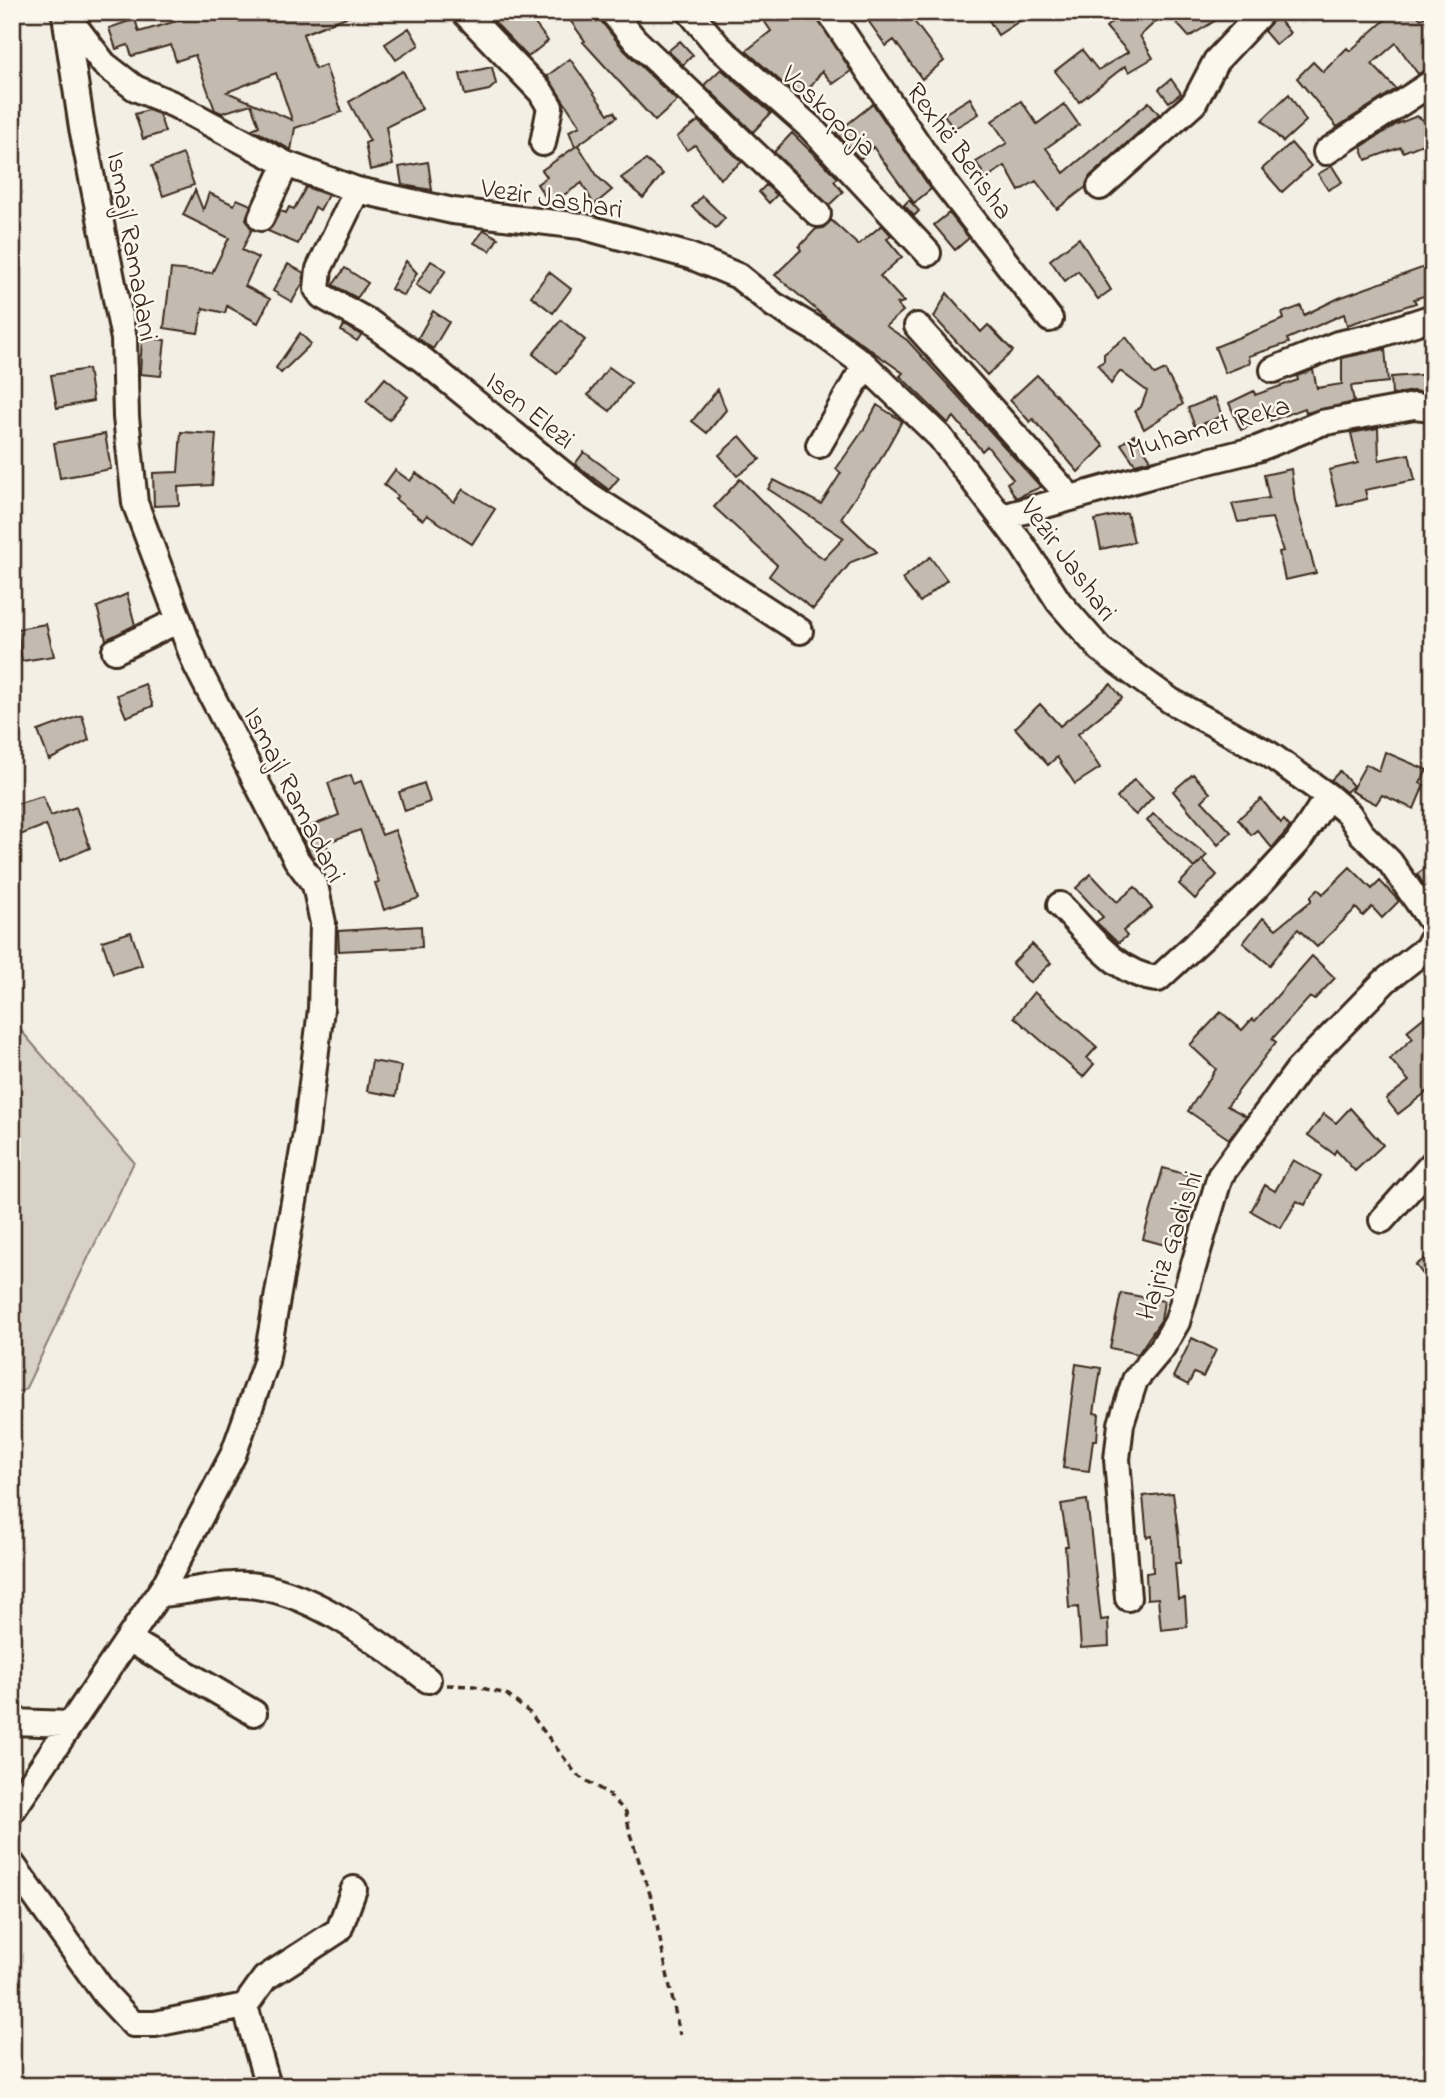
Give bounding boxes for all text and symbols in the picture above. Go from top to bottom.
street label: Voskopoja [769,56,885,168]
street label: Rexhë Berisha [894,75,1022,229]
street label: Ismajl Ramadani [94,148,167,345]
street label: Vezir Jashari [476,169,625,232]
street label: Isen Elezi [475,363,583,461]
street label: Muhamet Reka [1123,387,1295,472]
street label: Vezir Jashari [1008,490,1126,631]
street label: Ismajl Ramadani [231,701,355,890]
street label: Hajriz Gadishi [1127,1166,1216,1326]

